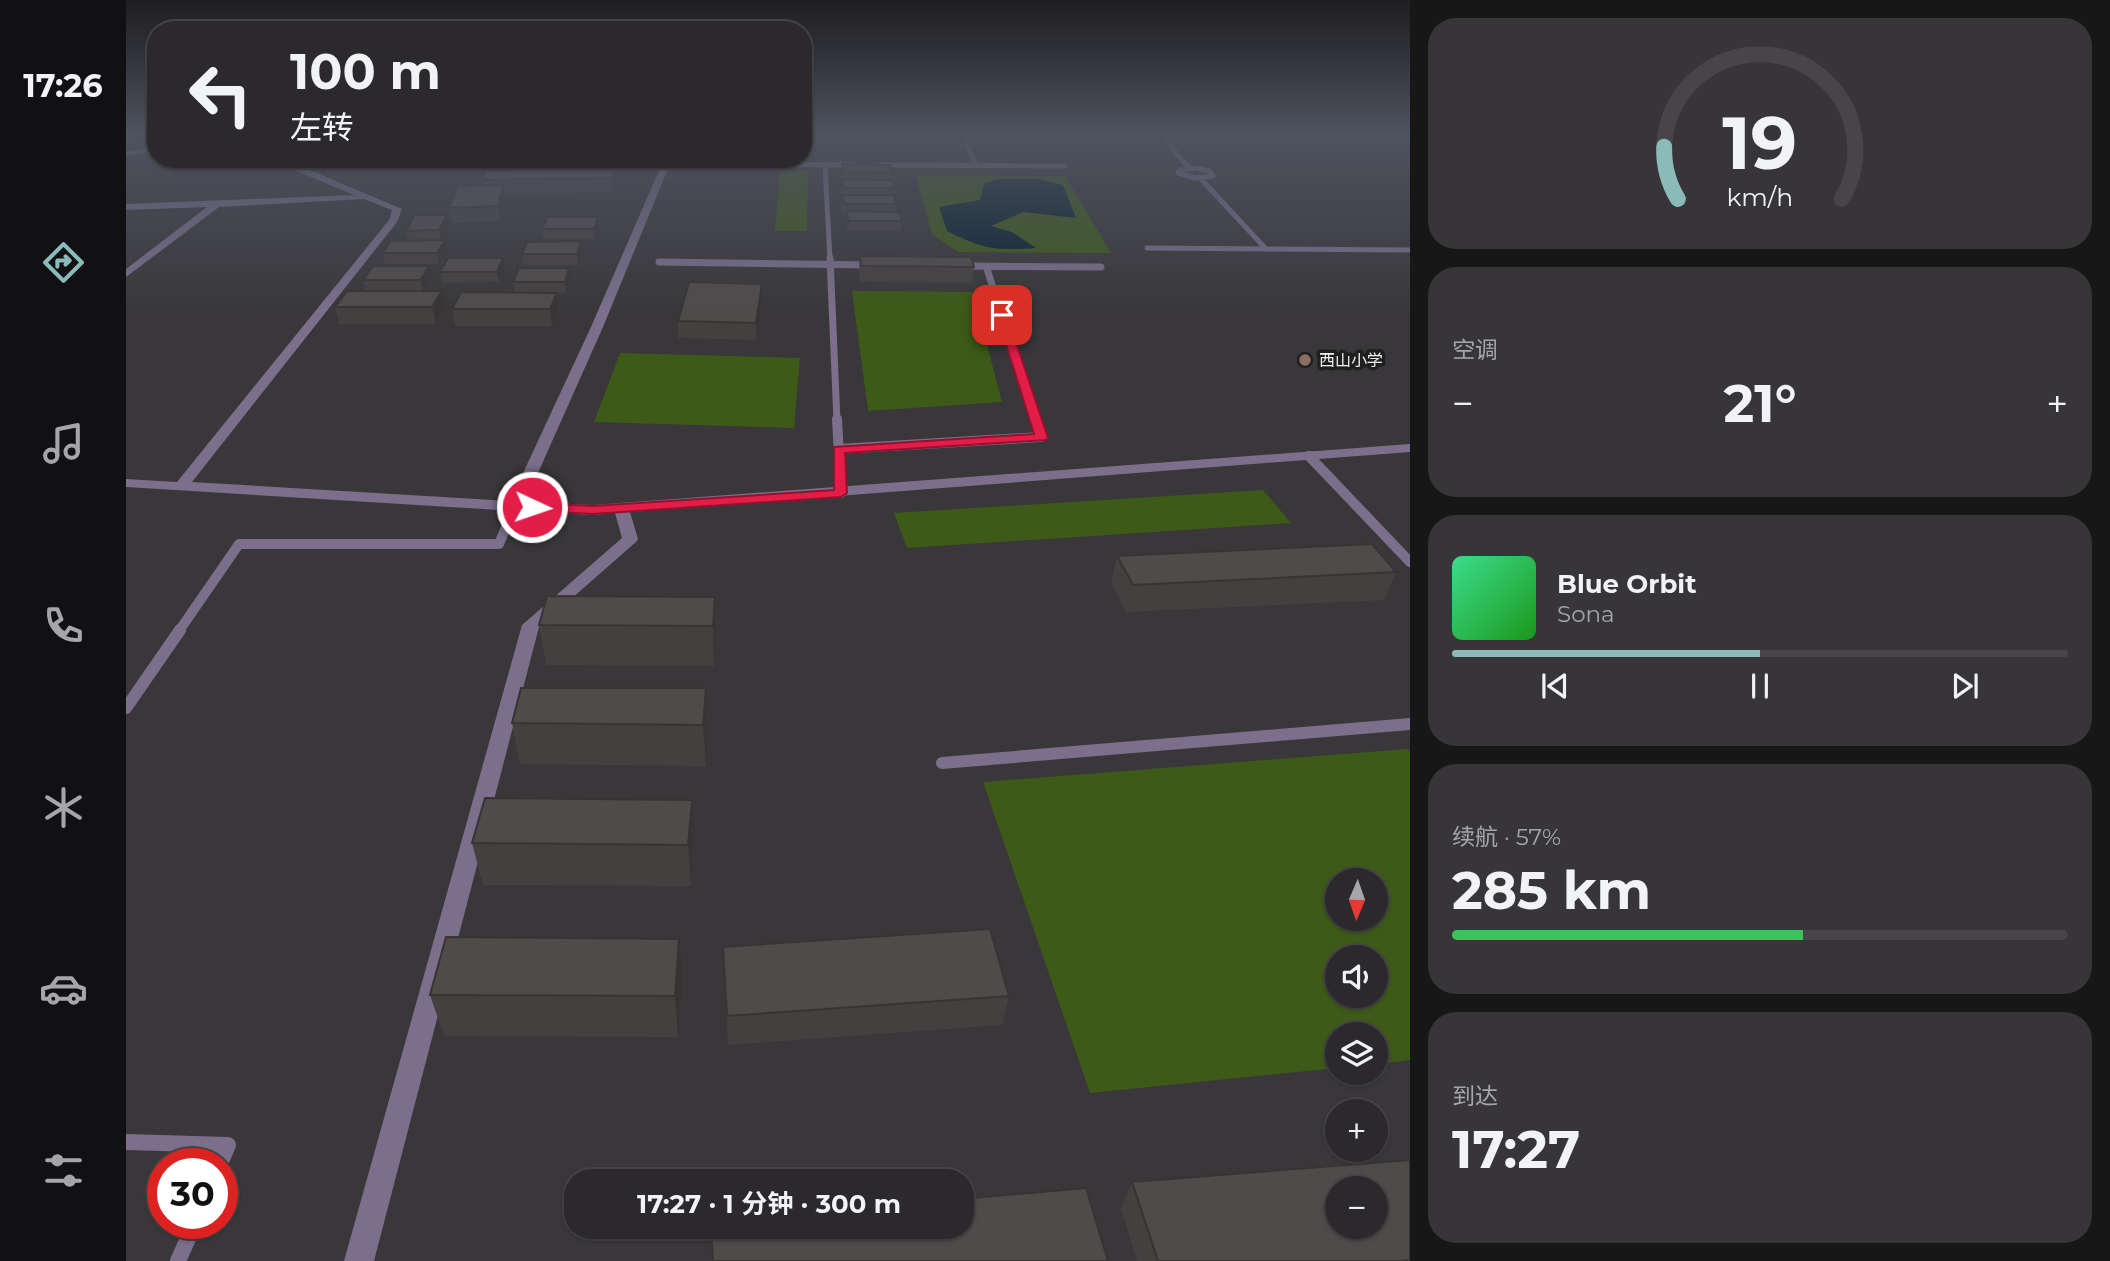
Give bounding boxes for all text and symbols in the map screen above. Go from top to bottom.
text: 100 m [290,42,441,101]
icon: left [175,49,266,140]
text: 17:26 [23,66,103,105]
text: 19 [1723,100,1797,188]
text: 左转 [290,108,354,147]
text: km/h [1727,182,1793,212]
icon: directions [39,238,88,287]
pin [972,285,1032,345]
icon: arrive [983,296,1021,334]
text: 空调 [1452,336,1498,364]
place label: 西山小学 [1319,351,1383,370]
marker: 西山小学 [1297,352,1313,368]
text: 21° [1724,372,1796,435]
text: − [1452,380,1474,427]
text: + [2046,380,2068,427]
icon: music [39,419,88,468]
position arrow [495,470,569,544]
text: Blue Orbit [1557,568,1696,600]
text: Sona [1557,600,1615,628]
icon: phone [39,601,88,650]
icon: previous [1536,667,1574,705]
icon: pause [1741,667,1779,705]
icon: next [1946,667,1984,705]
icon: climate [39,783,88,832]
text: 续航 · 57% [1452,823,1561,851]
text: 285 km [1452,859,1651,922]
north arrow [1325,868,1388,931]
map controls [1325,868,1388,1239]
button: sound [1325,945,1388,1008]
icon: car [39,964,88,1013]
button: layers [1325,1022,1388,1085]
text: 到达 [1452,1082,1498,1110]
button: + [1325,1099,1388,1162]
text: 17:27 [1452,1118,1580,1181]
icon: filters [39,1146,88,1195]
speed limit sign: 30 [147,1148,238,1239]
button: − [1325,1176,1388,1239]
text: 17:27 · 1 分钟 · 300 m [637,1188,901,1220]

